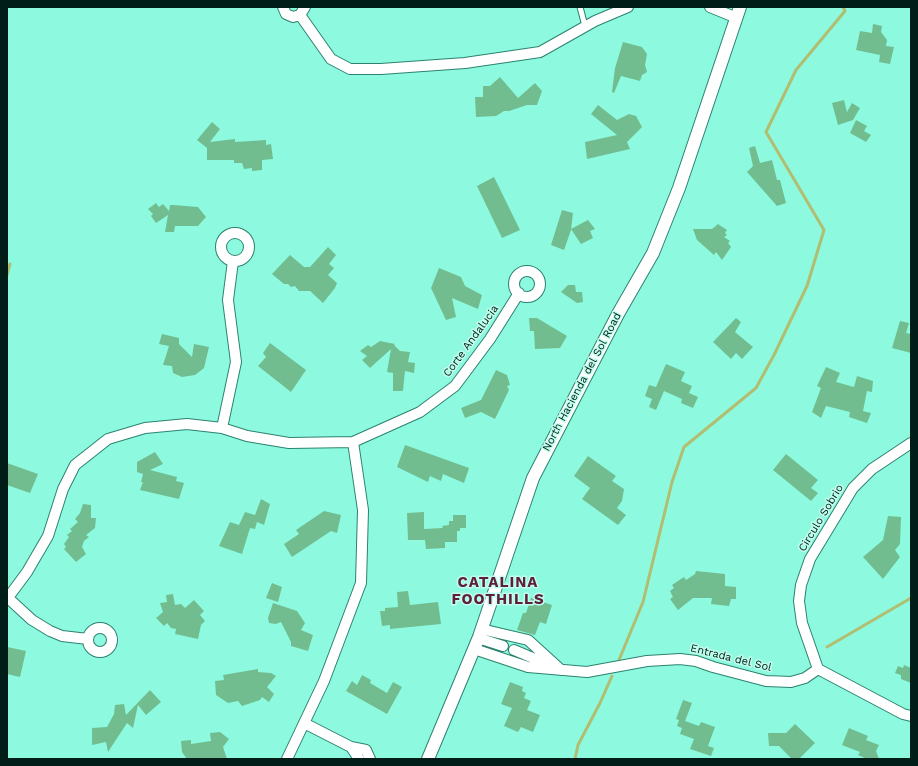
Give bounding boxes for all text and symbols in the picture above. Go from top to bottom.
street label: Corte Andalucia [440,302,502,380]
street label: North Hacienda del Sol Road [540,310,624,454]
street label: Circulo Sobrio [796,482,846,554]
district label: CATALINA FOOTHILLS [451,574,545,609]
street label: Entrada del Sol [689,642,773,674]

